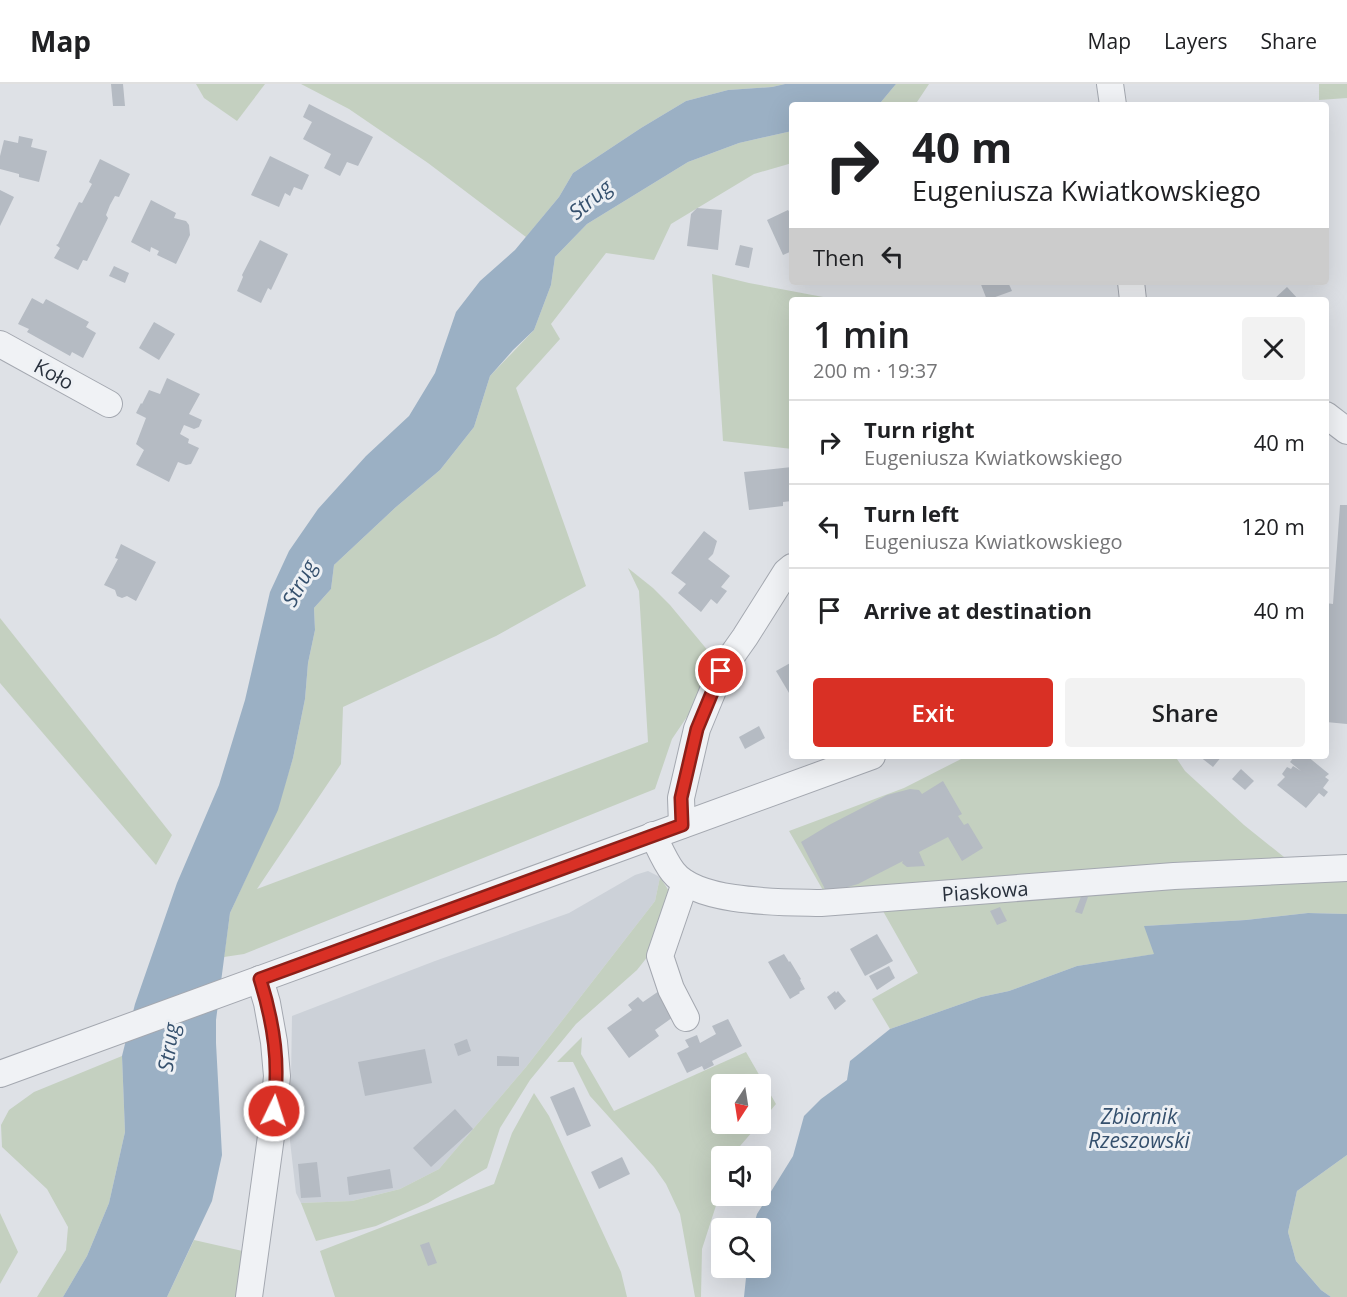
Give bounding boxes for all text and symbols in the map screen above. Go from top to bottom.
text: Map [30,22,91,60]
text: Map [1088,27,1131,55]
text: Layers [1164,27,1228,55]
text: Share [1261,27,1317,55]
text: 40 m [912,118,1012,175]
icon: right [813,126,891,204]
water label: Strug [562,172,619,225]
text: Eugeniusza Kwiatkowskiego [912,172,1261,209]
icon: left [876,240,909,273]
text: Then [813,242,864,272]
text: 1 min [813,310,910,359]
button: close [1242,317,1305,380]
street label: Koło [29,352,79,396]
text: 200 m · 19:37 [813,357,938,384]
text: Turn right [864,414,975,444]
icon: right [813,426,846,459]
text: 40 m [1254,427,1305,457]
text: Eugeniusza Kwiatkowskiego [864,444,1123,471]
text: Turn left [864,498,959,528]
icon: left [813,510,846,543]
text: 120 m [1241,511,1305,541]
text: Eugeniusza Kwiatkowskiego [864,528,1123,555]
water label: Strug [275,554,323,611]
icon: arrive [813,594,846,627]
text: Arrive at destination [864,595,1092,625]
text: 40 m [1254,595,1305,625]
pin [695,645,746,696]
icon: arrive [704,654,737,687]
button: Exit [813,678,1053,747]
button: Share [1065,678,1305,747]
street label: Piaskowa [941,875,1029,907]
water label: Strug [151,1020,185,1073]
north arrow [711,1074,771,1134]
map controls [711,1074,771,1278]
position arrow [242,1079,306,1143]
water label: Zbiornik Rzeszowski [1088,1102,1191,1154]
button: sound [711,1146,771,1206]
button: search [711,1218,771,1278]

